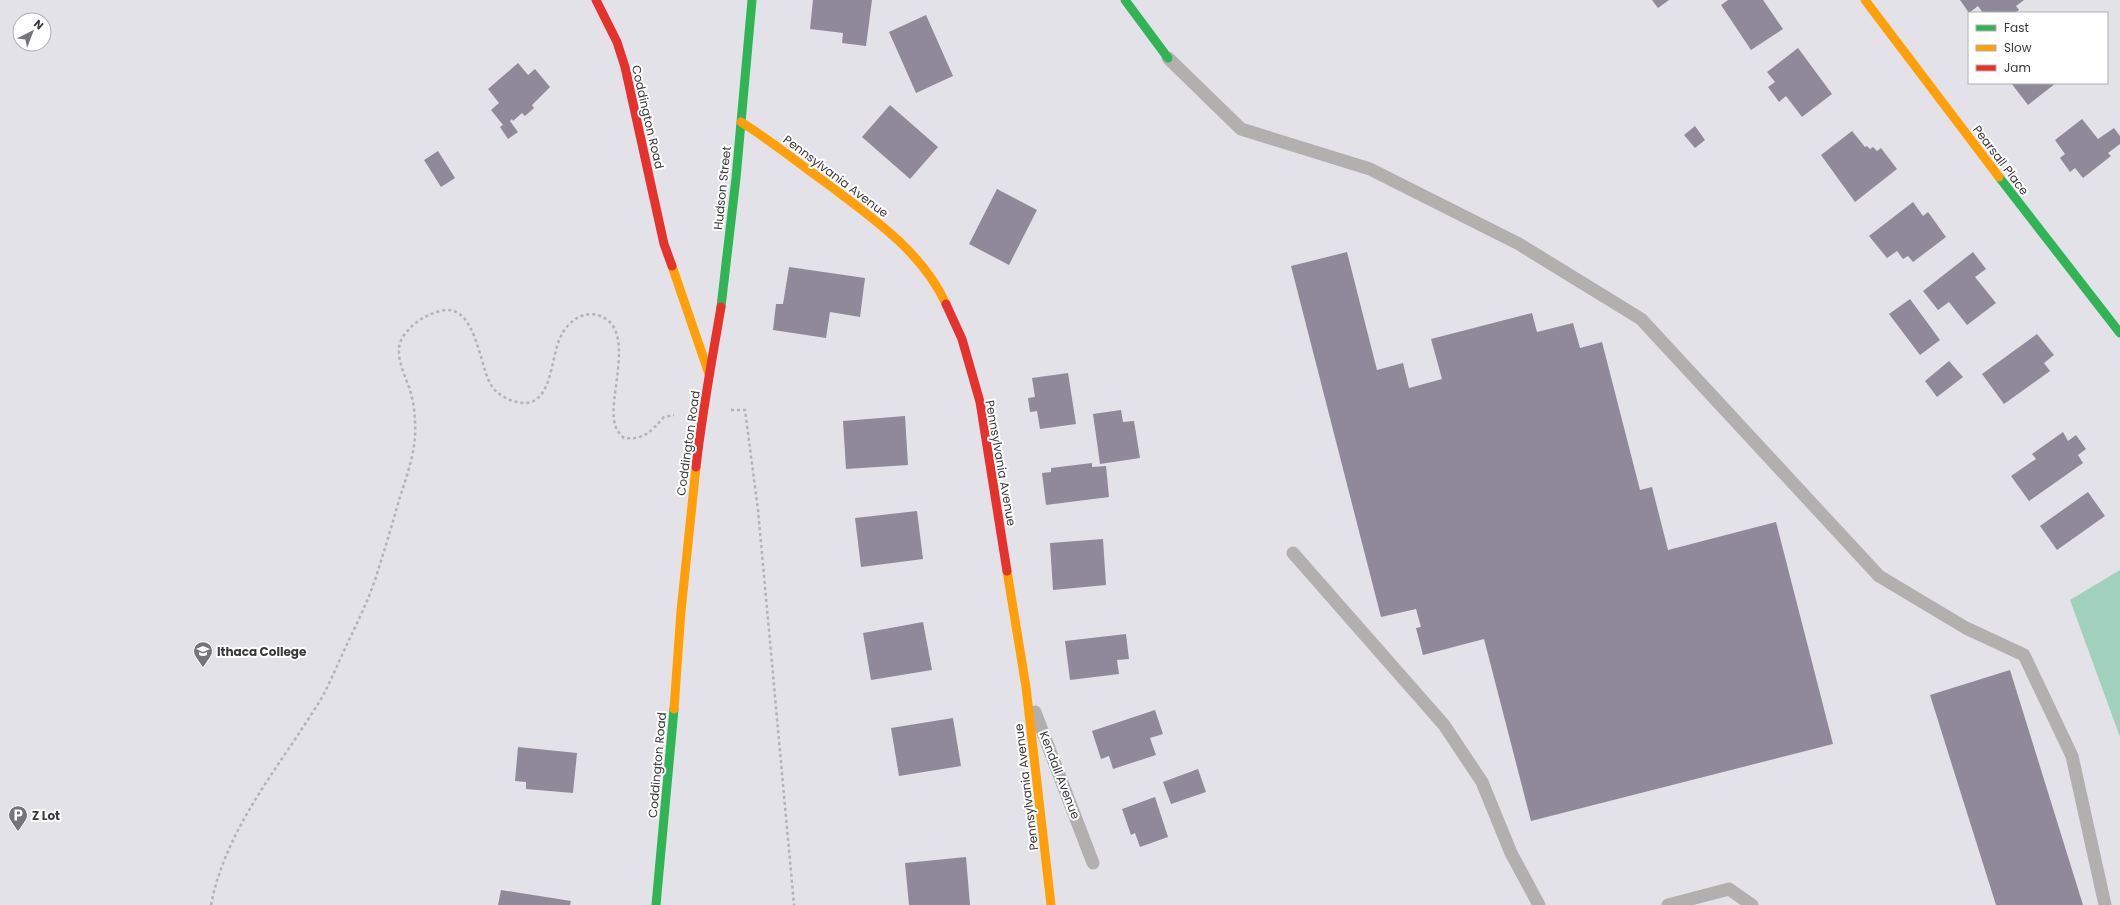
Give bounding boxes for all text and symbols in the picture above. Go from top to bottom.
north arrow [12,12,52,52]
legend [1968,12,2108,84]
text: N [30,16,47,33]
text: Fast [2004,19,2029,36]
text: Slow [2004,39,2032,56]
text: Jam [2004,59,2031,76]
street label: Coddington Road [628,63,668,171]
street label: Pearsall Place [1969,122,2033,198]
street label: Pennsylvania Avenue [780,131,892,221]
street label: Hudson Street [709,145,735,231]
street label: Coddington Road [672,389,704,497]
street label: Pennsylvania Avenue [982,399,1020,527]
school or university icon: Ithaca College [192,640,214,668]
place label: Ithaca College [217,643,307,660]
street label: Coddington Road [644,711,670,819]
street label: Pennsylvania Avenue [1010,723,1042,851]
street label: Kendall Avenue [1035,729,1085,821]
parking icon: Z Lot [7,804,29,832]
place label: Z Lot [32,807,60,824]

